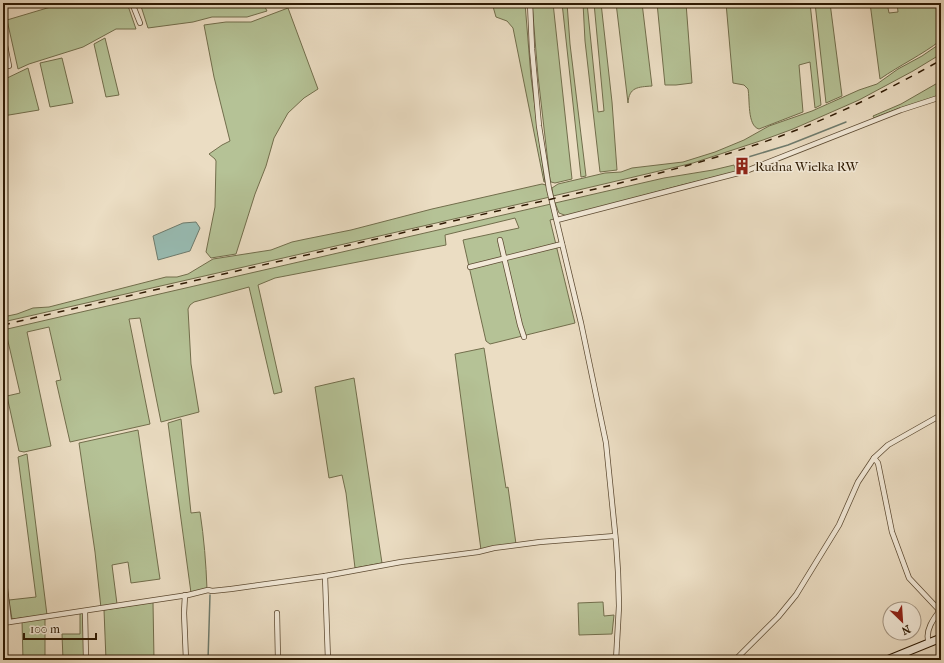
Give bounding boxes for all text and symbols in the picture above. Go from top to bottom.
building icon: Rudna Wielka RW [732,156,752,176]
place label: Rudna Wielka RW [755,159,859,174]
north arrow [882,601,922,641]
scale bar [24,615,96,641]
text: 100 m [30,622,60,636]
text: N [899,622,913,638]

